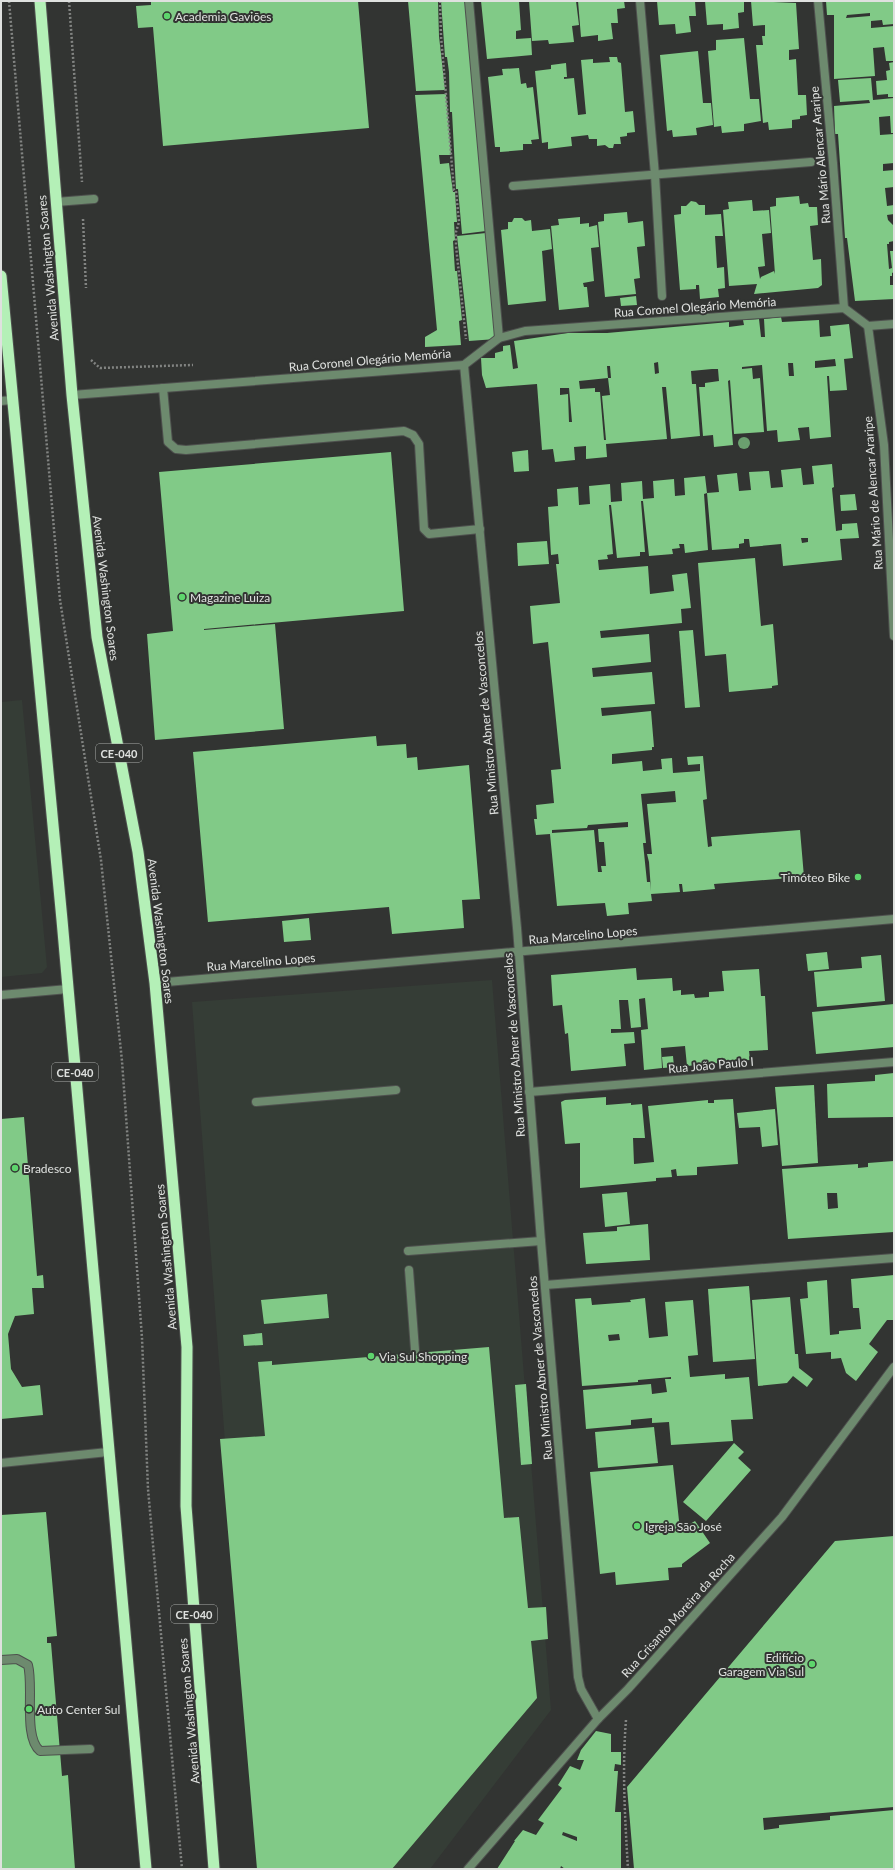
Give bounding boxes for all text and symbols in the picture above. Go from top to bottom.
place label: Academia Gaviões [175,9,271,24]
marker: Academia Gaviões [162,11,172,21]
street label: Rua Mário Alencar Araripe [807,86,833,224]
street label: Avenida Washington Soares [34,194,62,342]
street label: Rua Coronel Olegário Memória [613,294,777,320]
street label: Rua Coronel Olegário Memória [288,345,452,375]
street label: Rua Mário de Alencar Araripe [860,416,886,570]
street label: Avenida Washington Soares [90,514,122,662]
place label: Magazine Luiza [190,590,270,605]
marker: Magazine Luiza [177,592,187,602]
street label: Rua Ministro Abner de Vasconcelos [470,630,502,816]
road number: CE-040 [96,744,142,762]
street label: Avenida Washington Soares [145,857,177,1005]
place label: Timóteo Bike [780,870,850,885]
marker: Timóteo Bike [853,872,863,882]
street label: Rua Marcelino Lopes [528,923,638,947]
street label: Rua Marcelino Lopes [206,950,316,974]
street label: Rua Ministro Abner de Vasconcelos [500,952,528,1138]
street label: Rua João Paulo I [668,1054,754,1076]
road number: CE-040 [52,1063,98,1081]
place label: Bradesco [23,1161,72,1176]
marker: Bradesco [10,1163,20,1173]
street label: Avenida Washington Soares [152,1183,180,1331]
street label: Rua Ministro Abner de Vasconcelos [524,1275,556,1461]
place label: Via Sul Shopping [379,1349,467,1364]
marker: Via Sul Shopping [366,1351,376,1361]
place label: Igreja São José [645,1519,722,1534]
marker: Igreja São José [632,1521,642,1531]
street label: Rua Crisanto Moreira da Rocha [618,1550,738,1680]
road number: CE-040 [171,1605,217,1623]
street label: Avenida Washington Soares [175,1637,203,1785]
place label: Edifício Garagem Via Sul [718,1650,804,1679]
marker: Edifício Garagem Via Sul [807,1659,817,1669]
place label: Auto Center Sul [37,1702,120,1717]
marker: Auto Center Sul [24,1704,34,1714]

